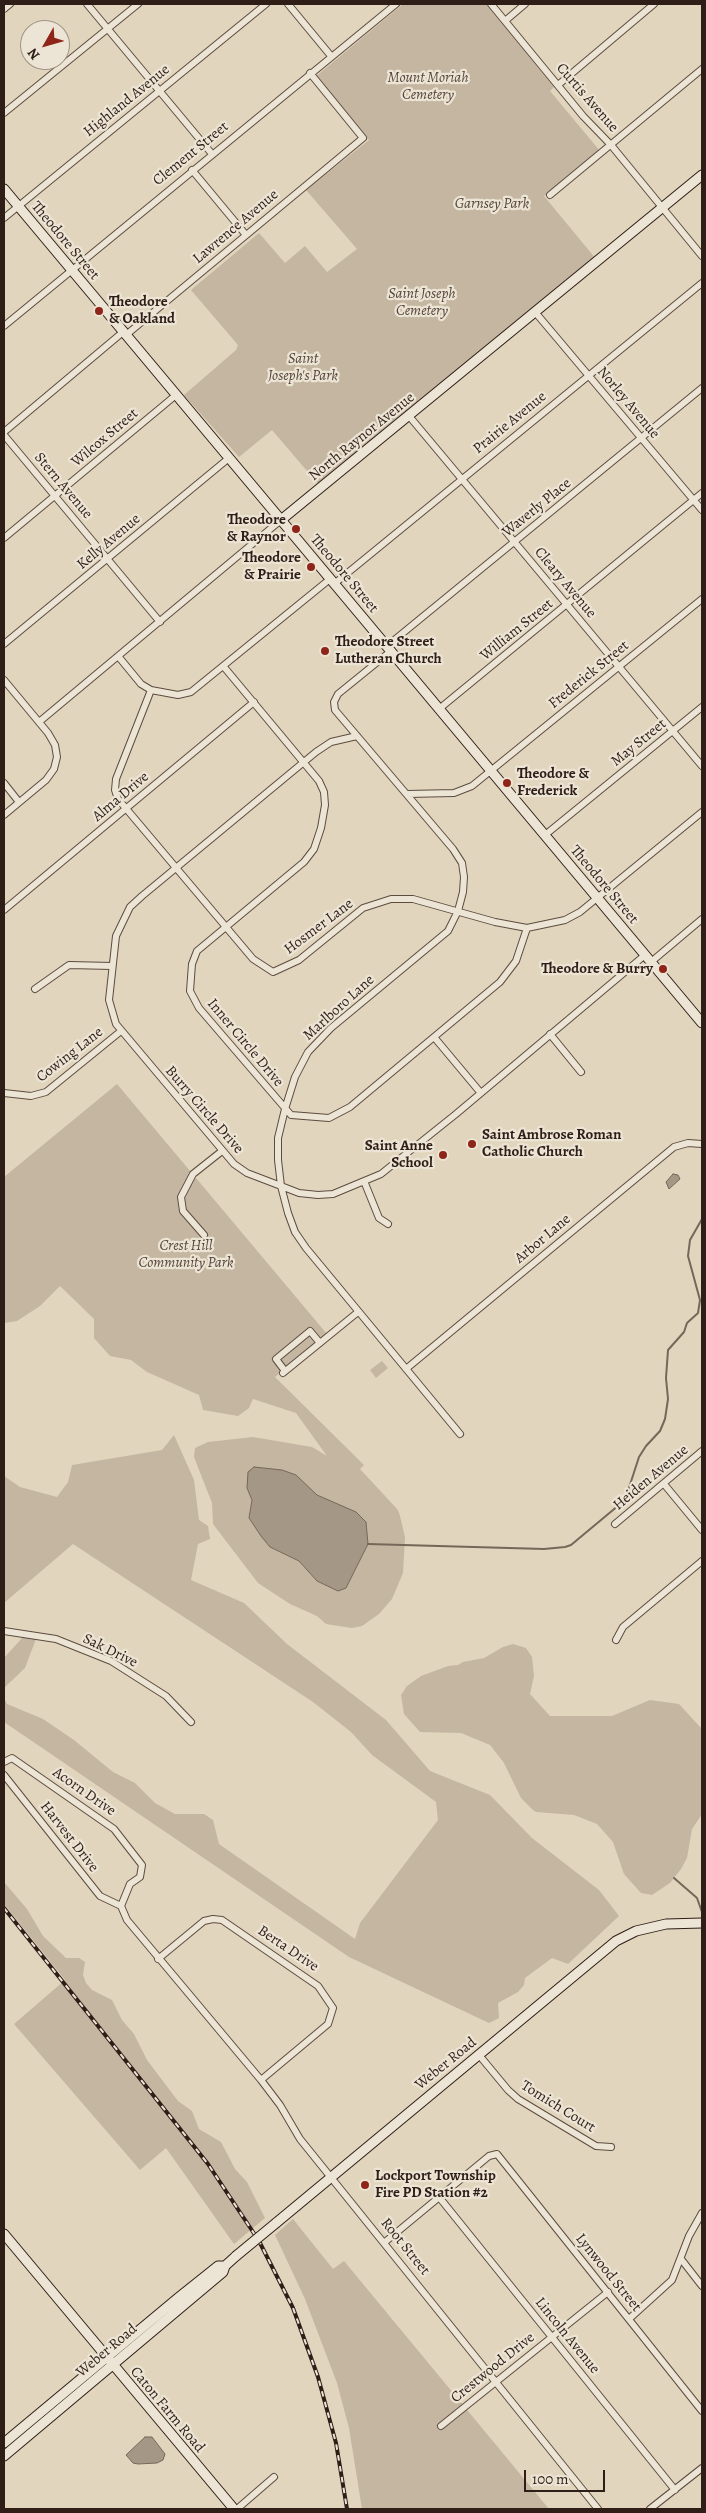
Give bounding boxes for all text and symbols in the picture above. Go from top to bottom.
north arrow [20,20,70,70]
text: N [23,44,44,64]
street label: Curtis Avenue [552,60,622,136]
street label: Highland Avenue [80,61,174,141]
park label: Mount Moriah Cemetery [388,69,468,104]
street label: Clement Street [150,118,232,190]
street label: Lawrence Avenue [190,186,282,268]
park label: Garnsey Park [455,195,529,213]
street label: Theodore Street [27,198,103,284]
park label: Saint Joseph Cemetery [388,285,456,320]
place label: Theodore & Oakland [109,293,175,328]
marker: Theodore & Oakland [93,305,105,317]
park label: Saint Joseph's Park [268,350,338,385]
street label: Norley Avenue [593,363,663,443]
street label: Prairie Avenue [470,388,550,458]
street label: North Raynor Avenue [305,389,419,485]
street label: Wilcox Street [68,405,142,471]
street label: Stern Avenue [30,449,96,523]
street label: Waverly Place [499,475,575,541]
street label: Kelly Avenue [74,510,144,574]
place label: Theodore & Raynor [227,511,286,546]
marker: Theodore & Raynor [290,523,302,535]
street label: Theodore Street [306,531,382,617]
street label: Cleary Avenue [530,544,600,622]
place label: Theodore & Prairie [242,549,301,584]
marker: Theodore & Prairie [305,561,317,573]
street label: William Street [477,595,557,665]
place label: Theodore Street Lutheran Church [335,633,442,668]
street label: Frederick Street [545,637,633,713]
marker: Theodore Street Lutheran Church [319,645,331,657]
street label: May Street [608,715,670,771]
place label: Theodore & Frederick [517,765,589,800]
street label: Alma Drive [89,768,153,826]
marker: Theodore & Frederick [501,777,513,789]
street label: Theodore Street [566,842,642,928]
street label: Hosmer Lane [281,895,357,959]
place label: Theodore & Burry [541,960,653,978]
marker: Theodore & Burry [657,963,669,975]
street label: Marlboro Lane [300,971,378,1045]
street label: Inner Circle Drive [203,995,287,1091]
street label: Cowing Lane [33,1023,107,1087]
street label: Burry Circle Drive [161,1062,247,1158]
place label: Saint Ambrose Roman Catholic Church [482,1126,621,1161]
place label: Saint Anne School [365,1137,433,1172]
marker: Saint Ambrose Roman Catholic Church [466,1138,478,1150]
marker: Saint Anne School [437,1149,449,1161]
street label: Arbor Lane [511,1210,575,1268]
park label: Crest Hill Community Park [138,1237,234,1272]
street label: Heiden Avenue [610,1441,692,1515]
street label: Sak Drive [80,1630,140,1672]
street label: Acorn Drive [49,1764,119,1820]
street label: Harvest Drive [36,1798,102,1876]
street label: Berta Drive [254,1922,322,1976]
street label: Weber Road [412,2034,480,2094]
street label: Tomich Court [518,2077,598,2137]
place label: Lockport Township Fire PD Station #2 [375,2167,496,2202]
marker: Lockport Township Fire PD Station #2 [359,2179,371,2191]
street label: Root Street [376,2215,434,2279]
street label: Lynwood Street [571,2230,645,2316]
street label: Lincoln Avenue [531,2294,603,2378]
street label: Weber Road [73,2320,141,2382]
street label: Crestwood Drive [448,2329,538,2407]
street label: Caton Farm Road [126,2363,208,2457]
scale bar [526,2460,607,2492]
text: 100 m [532,2469,569,2489]

